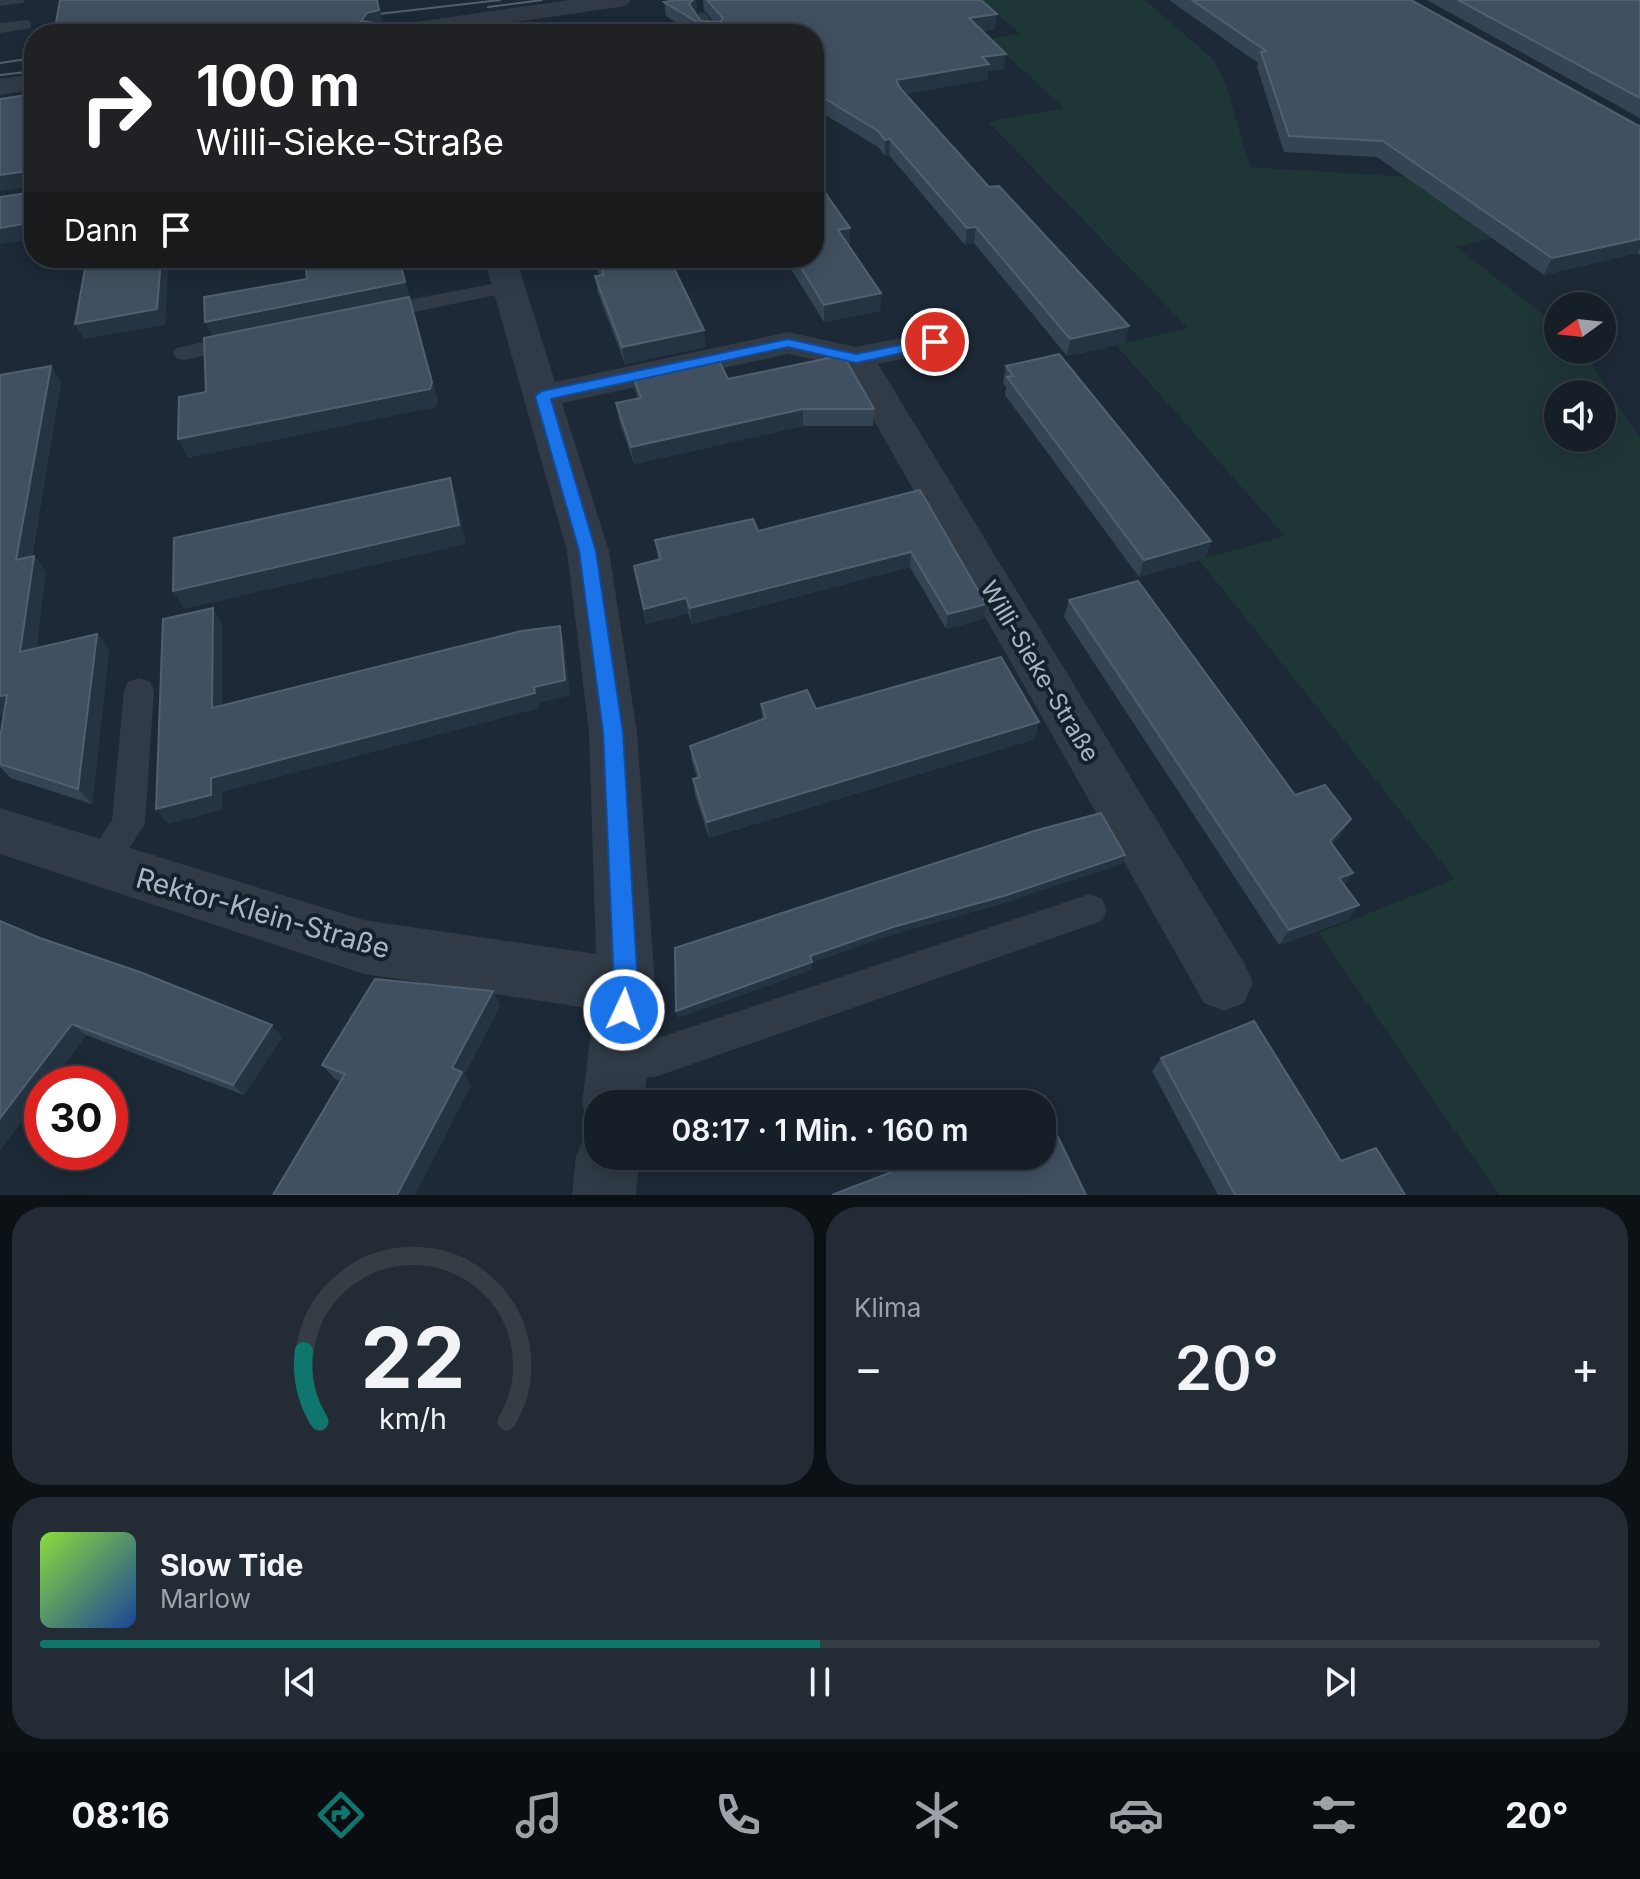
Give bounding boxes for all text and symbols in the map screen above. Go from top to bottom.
text: 100 m [196,52,360,120]
icon: right [64,56,168,160]
text: Willi-Sieke-Straße [196,120,504,164]
icon: arrive [154,208,198,252]
text: Dann [64,212,138,248]
north arrow [1544,292,1616,364]
map controls [1544,292,1616,452]
pin [901,308,969,376]
icon: arrive [913,320,957,364]
button: sound [1544,380,1616,452]
street label: Willi-Sieke-Straße [975,576,1105,766]
street label: Rektor-Klein-Straße [132,860,394,966]
position arrow [582,968,666,1052]
speed limit sign: 30 [24,1066,128,1170]
text: 08:17 · 1 Min. · 160 m [671,1112,969,1148]
text: Klima [854,1292,921,1323]
text: 22 [361,1307,465,1408]
text: 20° [1175,1332,1279,1404]
text: − [854,1341,883,1395]
text: + [1571,1341,1600,1395]
text: km/h [379,1401,447,1436]
text: Slow Tide [160,1547,303,1583]
text: Marlow [160,1583,251,1614]
icon: previous [278,1660,322,1704]
icon: pause [798,1660,842,1704]
icon: next [1318,1660,1362,1704]
icon: directions [313,1787,369,1843]
icon: music [511,1787,567,1843]
icon: phone [710,1787,766,1843]
icon: climate [909,1787,965,1843]
icon: car [1108,1787,1164,1843]
icon: filters [1306,1787,1362,1843]
text: 08:16 [71,1793,170,1837]
text: 20° [1505,1793,1569,1837]

